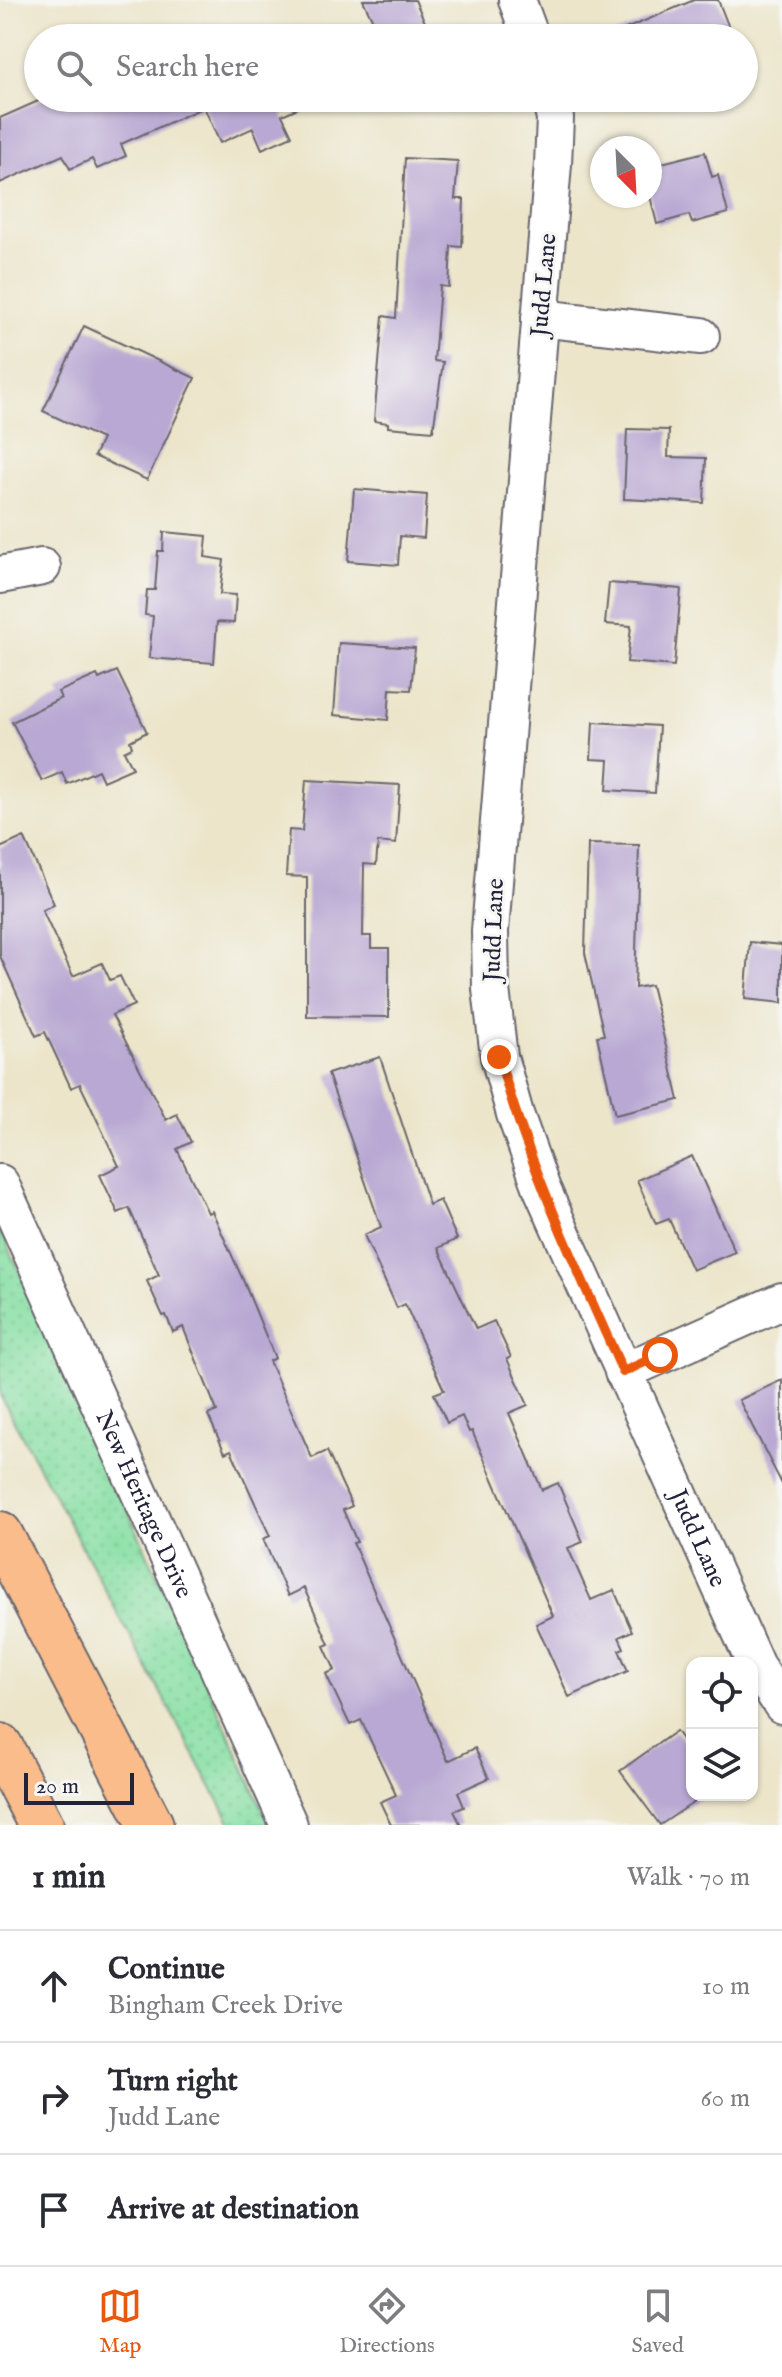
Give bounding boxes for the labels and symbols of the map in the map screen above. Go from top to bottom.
north arrow [590,136,662,208]
street label: Judd Lane [524,232,564,341]
street label: Judd Lane [477,878,512,985]
route end [481,1039,517,1075]
route start [642,1337,678,1373]
street label: New Heritage Drive [87,1406,199,1603]
street label: Judd Lane [661,1482,733,1592]
scale bar [24,1769,134,1805]

